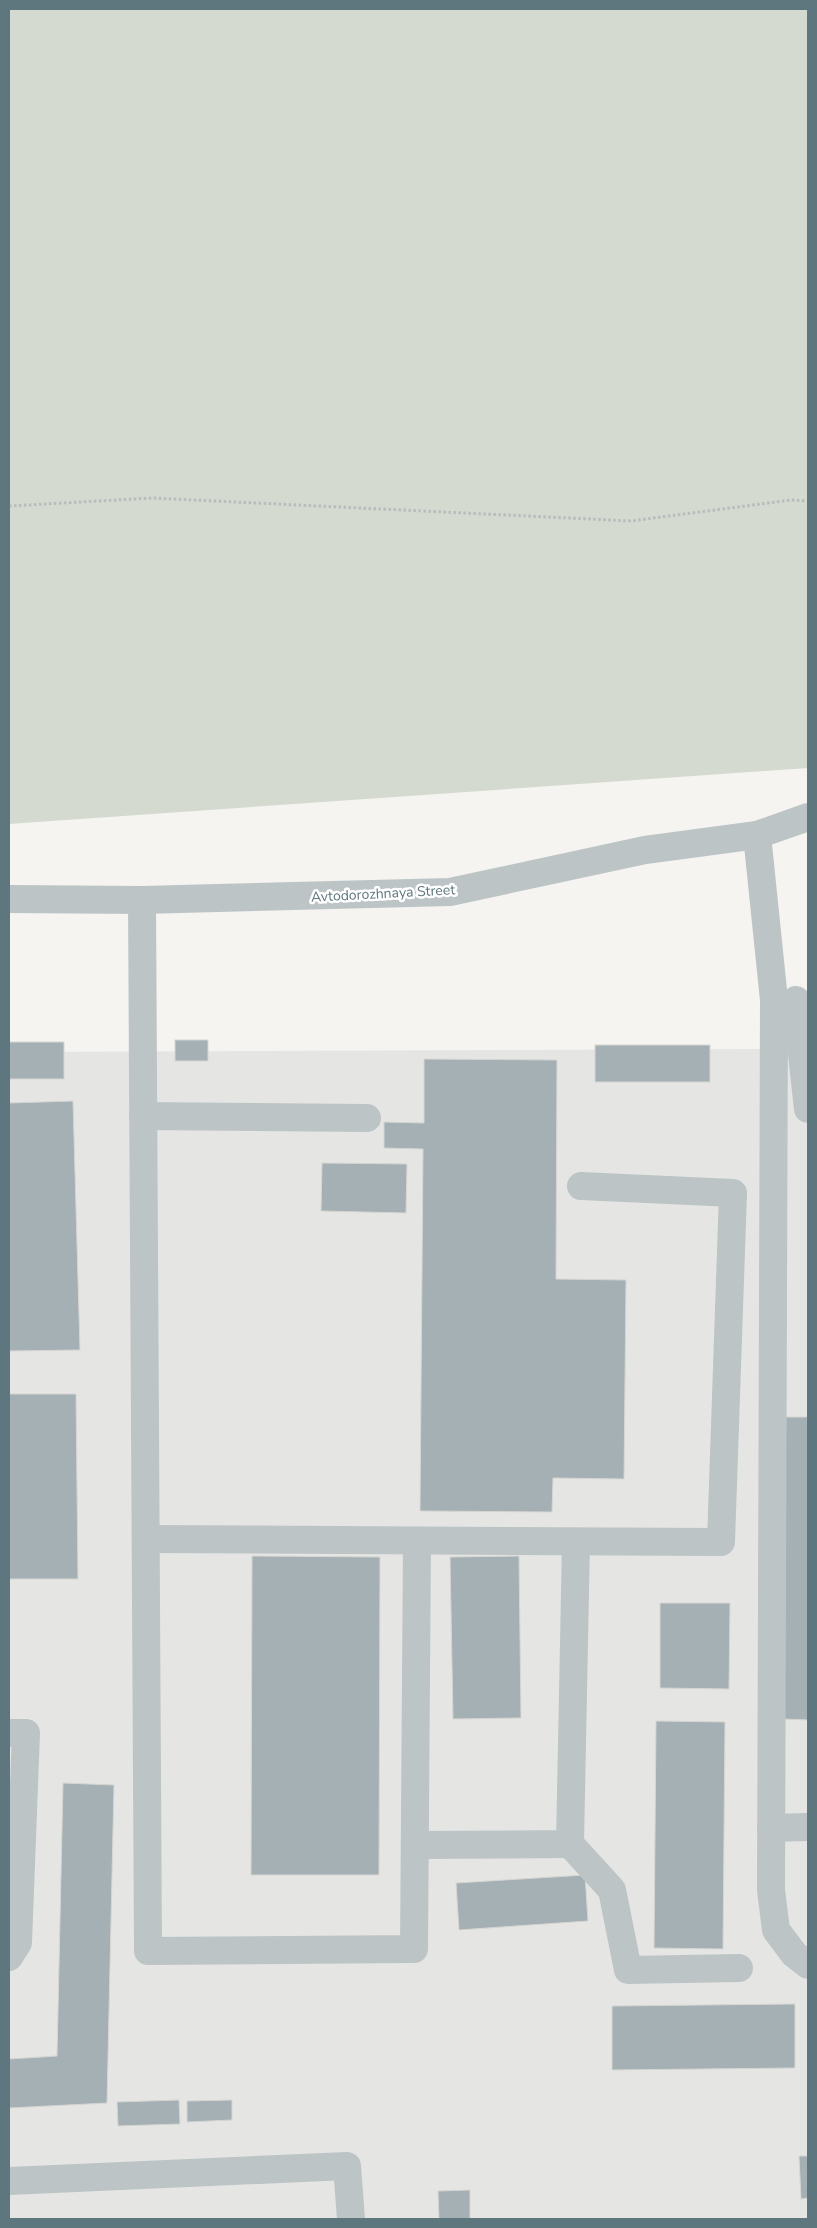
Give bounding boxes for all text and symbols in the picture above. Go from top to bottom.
street label: Avtodorozhnaya Street [310,880,456,907]

